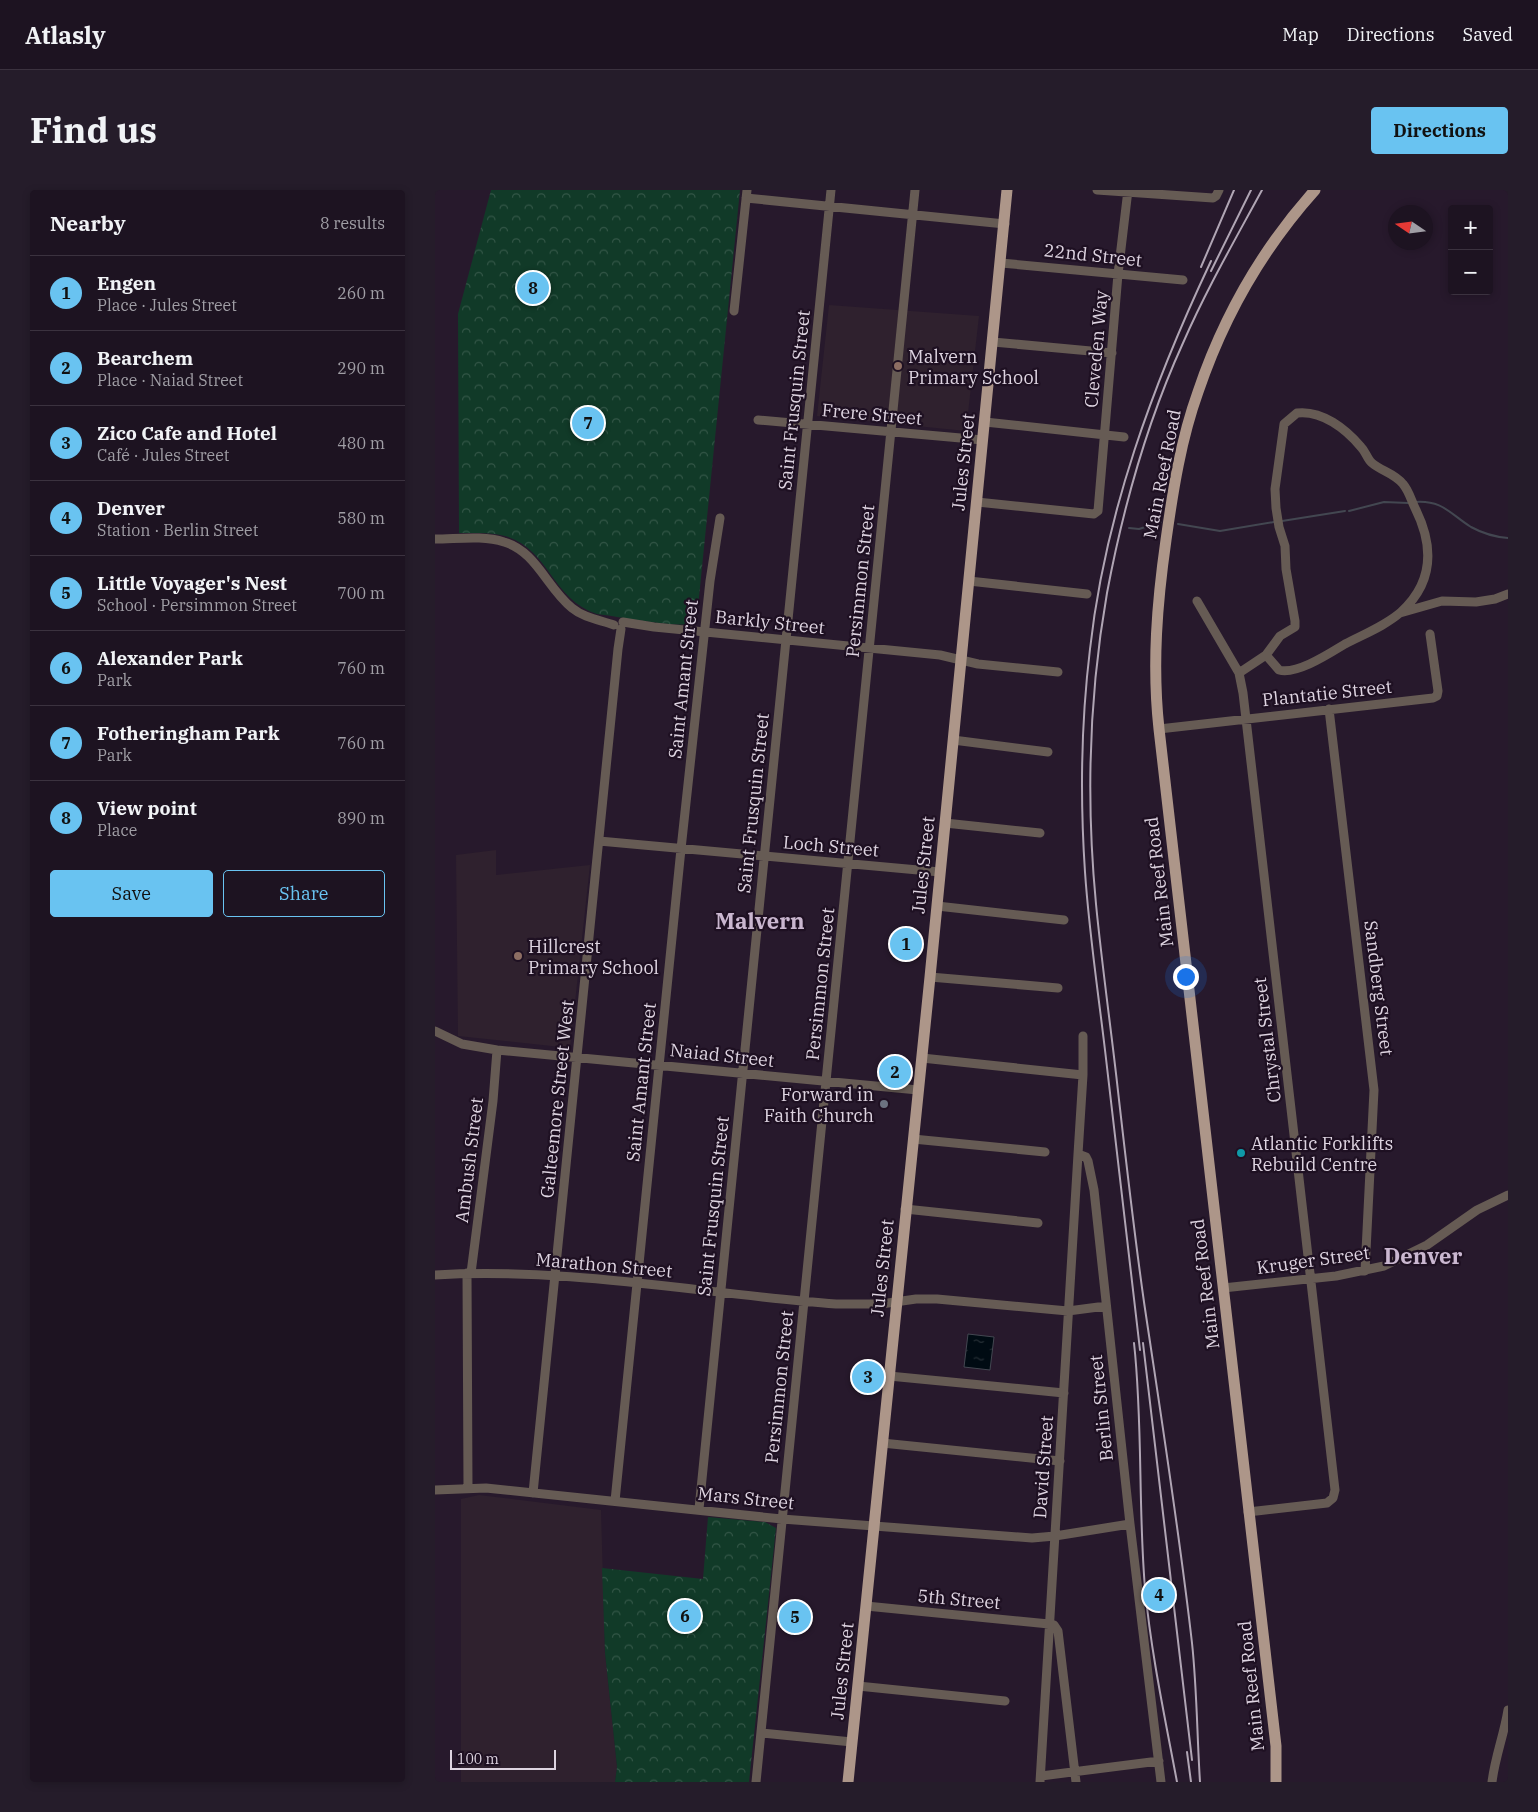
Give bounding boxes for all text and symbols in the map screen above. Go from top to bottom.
text: Atlasly [25,19,106,51]
text: Map [1282,23,1319,46]
text: Directions [1347,23,1435,46]
text: Saved [1463,23,1513,46]
text: Find us [30,107,157,153]
button: Directions [1371,107,1508,154]
north arrow [1388,205,1433,250]
map controls [1448,205,1493,295]
button: + [1448,205,1493,250]
text: Nearby [50,209,126,237]
text: 8 results [320,213,385,233]
street label: 22nd Street [1043,238,1143,272]
button: − [1448,250,1493,295]
pin: 8 [517,269,549,307]
text: Engen [97,271,156,295]
text: 1 [61,283,71,303]
text: 260 m [337,283,385,303]
street label: Cleveden Way [1079,289,1113,409]
text: Place · Jules Street [97,295,237,315]
street label: Saint Frusquin Street [773,309,815,491]
place label: Malvern Primary School [908,345,1039,389]
text: Bearchem [97,346,193,370]
text: 2 [61,358,71,378]
text: 290 m [337,358,385,378]
marker: Malvern Primary School [892,360,904,372]
text: Place · Naiad Street [97,370,243,390]
street label: Frere Street [821,398,923,430]
pin: 7 [572,404,604,442]
street label: Main Reef Road [1138,407,1186,541]
street label: Jules Street [946,412,980,512]
text: Zico Cafe and Hotel [97,421,277,445]
text: 3 [61,433,71,453]
text: 480 m [337,433,385,453]
text: Café · Jules Street [97,445,229,465]
text: Denver [97,496,165,520]
street label: Persimmon Street [841,503,879,659]
text: 4 [61,508,71,528]
text: 580 m [337,508,385,528]
text: Station · Berlin Street [97,520,258,540]
text: Little Voyager's Nest [97,571,287,595]
text: 5 [61,583,71,603]
text: 700 m [337,583,385,603]
text: School · Persimmon Street [97,595,297,615]
street label: Saint Amant Street [663,598,703,760]
street label: Barkly Street [714,605,826,639]
text: Alexander Park [97,646,243,670]
text: 6 [61,658,71,678]
text: 760 m [337,658,385,678]
text: Park [97,670,132,690]
street label: Plantatie Street [1261,675,1393,711]
street label: Saint Frusquin Street [732,712,774,894]
text: Fotheringham Park [97,721,280,745]
text: 7 [61,733,71,753]
text: 760 m [337,733,385,753]
text: Park [97,745,132,765]
text: View point [97,796,197,820]
text: 8 [61,808,71,828]
text: 890 m [337,808,385,828]
street label: Jules Street [906,815,940,915]
street label: Main Reef Road [1140,815,1178,949]
text: Place [97,820,137,840]
street label: Loch Street [782,830,880,862]
button: Save [50,870,213,917]
button: Share [223,870,385,917]
district label: Malvern [715,906,805,935]
street label: Persimmon Street [801,906,839,1062]
street label: Sandberg Street [1359,919,1399,1057]
pin: 1 [890,925,922,963]
place label: Hillcrest Primary School [528,935,659,979]
marker: Hillcrest Primary School [512,950,524,962]
your location [1173,964,1199,990]
street label: Chrystal Street [1248,976,1286,1104]
street label: Galteemore Street West [535,999,579,1199]
street label: Saint Amant Street [621,1001,661,1163]
street label: Naiad Street [669,1038,775,1072]
pin: 2 [879,1053,911,1091]
place label: Forward in Faith Church [764,1083,874,1127]
street label: Ambush Street [450,1096,488,1224]
marker: Forward in Faith Church [878,1098,890,1110]
street label: Saint Frusquin Street [692,1115,734,1297]
place label: Atlantic Forklifts Rebuild Centre [1251,1132,1393,1176]
marker: Atlantic Forklifts Rebuild Centre [1235,1147,1247,1159]
street label: Main Reef Road [1186,1217,1224,1351]
street label: Jules Street [865,1218,899,1318]
street label: Kruger Street [1255,1241,1371,1279]
district label: Denver [1384,1241,1463,1270]
street label: Marathon Street [535,1248,673,1282]
street label: Persimmon Street [760,1309,798,1465]
street label: Berlin Street [1084,1354,1118,1462]
pin: 3 [852,1358,884,1396]
street label: David Street [1028,1415,1058,1519]
street label: Mars Street [697,1481,795,1515]
pin: 4 [1143,1576,1175,1614]
street label: 5th Street [917,1584,1001,1614]
pin: 6 [669,1597,701,1635]
pin: 5 [779,1598,811,1636]
street label: Main Reef Road [1233,1619,1269,1752]
street label: Jules Street [825,1621,859,1721]
scale bar [450,1747,556,1770]
text: 100 m [457,1750,499,1768]

